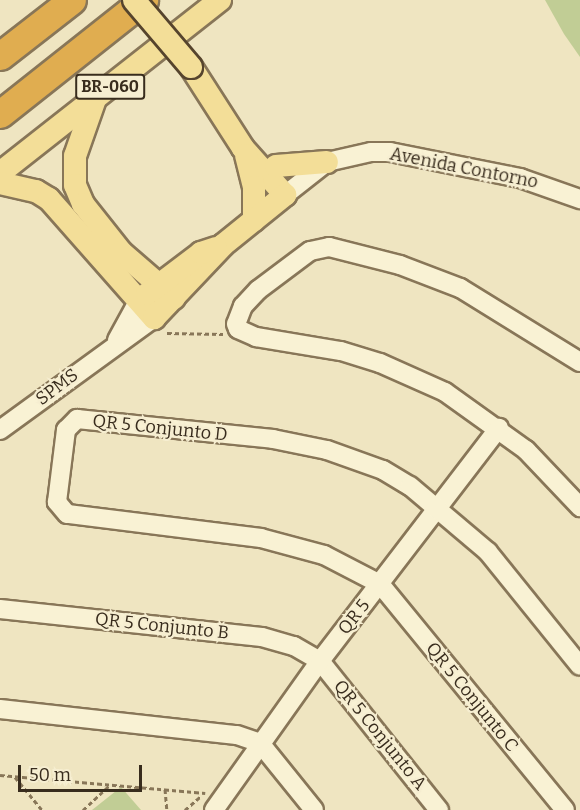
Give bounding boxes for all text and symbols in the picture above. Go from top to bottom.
road number: BR-060 [74,74,146,100]
street label: Avenida Contorno [388,143,540,193]
street label: SPMS [32,364,82,410]
street label: QR 5 Conjunto D [91,410,229,446]
street label: QR 5 [334,595,374,639]
street label: QR 5 Conjunto B [94,608,230,644]
street label: QR 5 Conjunto C [421,638,523,756]
street label: QR 5 Conjunto A [329,676,431,794]
scale bar [21,753,146,791]
text: 50 m [29,764,71,786]

